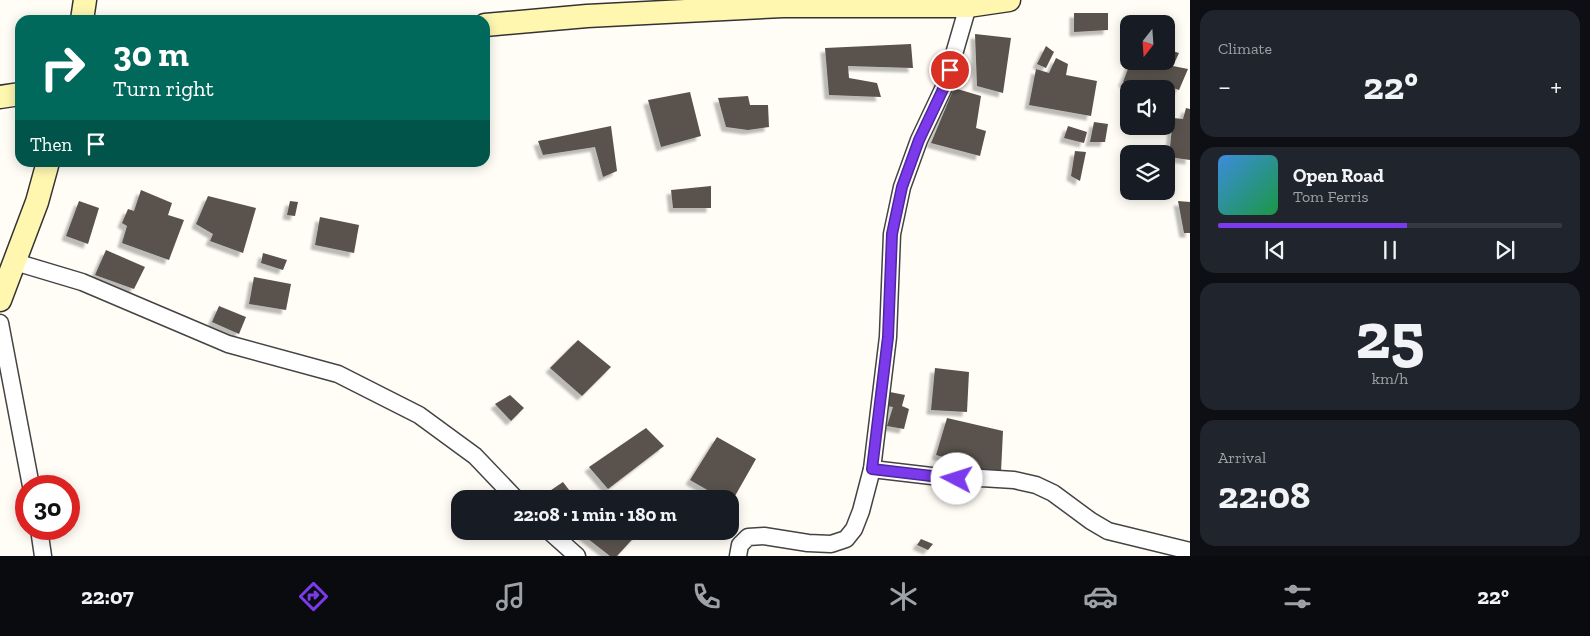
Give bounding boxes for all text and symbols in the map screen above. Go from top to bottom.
north arrow [1120,15,1175,70]
map controls [1120,15,1175,200]
text: 30 m [113,33,189,75]
icon: right [30,35,95,100]
text: Climate [1218,39,1272,58]
pin [929,49,971,91]
icon: arrive [936,56,964,84]
text: 22° [1363,63,1418,109]
text: − [1218,70,1231,103]
text: + [1550,70,1562,103]
text: Turn right [113,75,214,102]
button: sound [1120,80,1175,135]
icon: arrive [82,130,110,158]
text: Then [30,133,72,156]
button: layers [1120,145,1175,200]
text: Open Road [1293,164,1384,187]
text: Tom Ferris [1293,187,1369,206]
icon: previous [1261,236,1289,264]
icon: pause [1376,236,1404,264]
icon: next [1491,236,1519,264]
text: 25 [1356,297,1424,375]
text: km/h [1372,369,1408,388]
text: Arrival [1218,448,1266,467]
position arrow [930,452,982,504]
text: 22:08 [1218,472,1311,518]
speed limit sign: 30 [15,475,80,540]
text: 22:08 · 1 min · 180 m [513,503,677,526]
icon: directions [296,579,331,614]
icon: music [493,579,528,614]
icon: phone [689,579,724,614]
icon: climate [886,579,921,614]
icon: car [1083,579,1118,614]
icon: filters [1280,579,1315,614]
text: 22:07 [81,583,134,610]
text: 22° [1477,583,1509,610]

